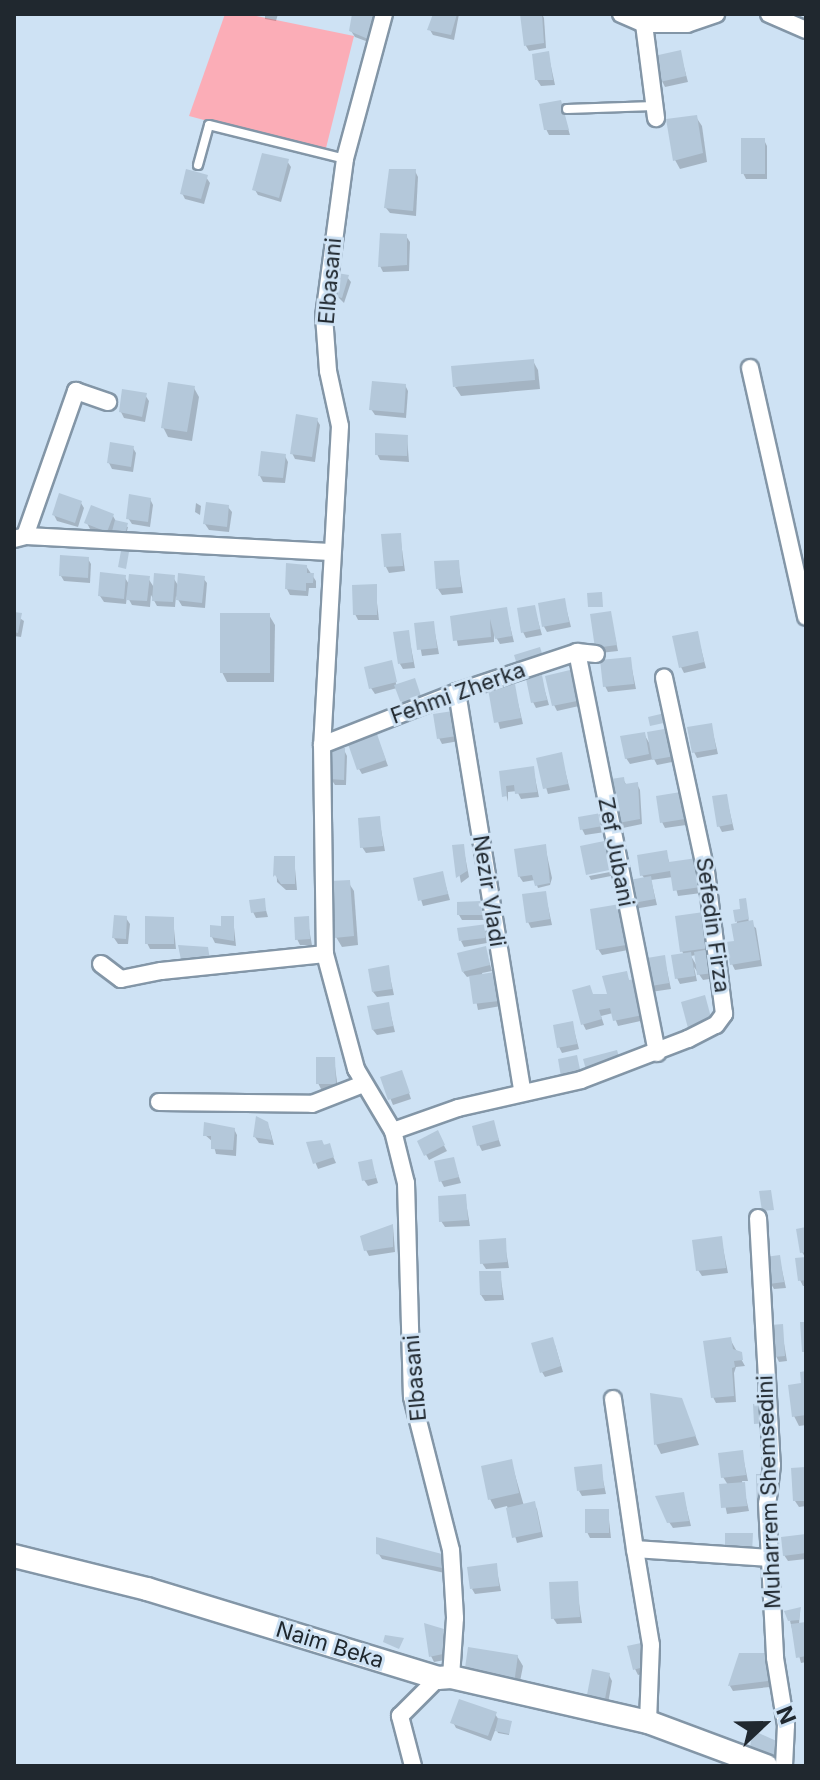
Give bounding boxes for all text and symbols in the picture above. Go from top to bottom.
street label: Elbasani [313,237,347,325]
street label: Fehmi Zherka [387,656,529,730]
street label: Zef Jubani [592,795,640,909]
street label: Nezir Vladi [467,833,511,949]
street label: Sefedin Firza [690,856,736,994]
street label: Elbasani [398,1334,432,1422]
street label: Muharrem Shemsedini [752,1375,786,1609]
street label: Naim Beka [273,1616,387,1674]
north arrow [724,1684,804,1764]
text: N [771,1702,801,1728]

